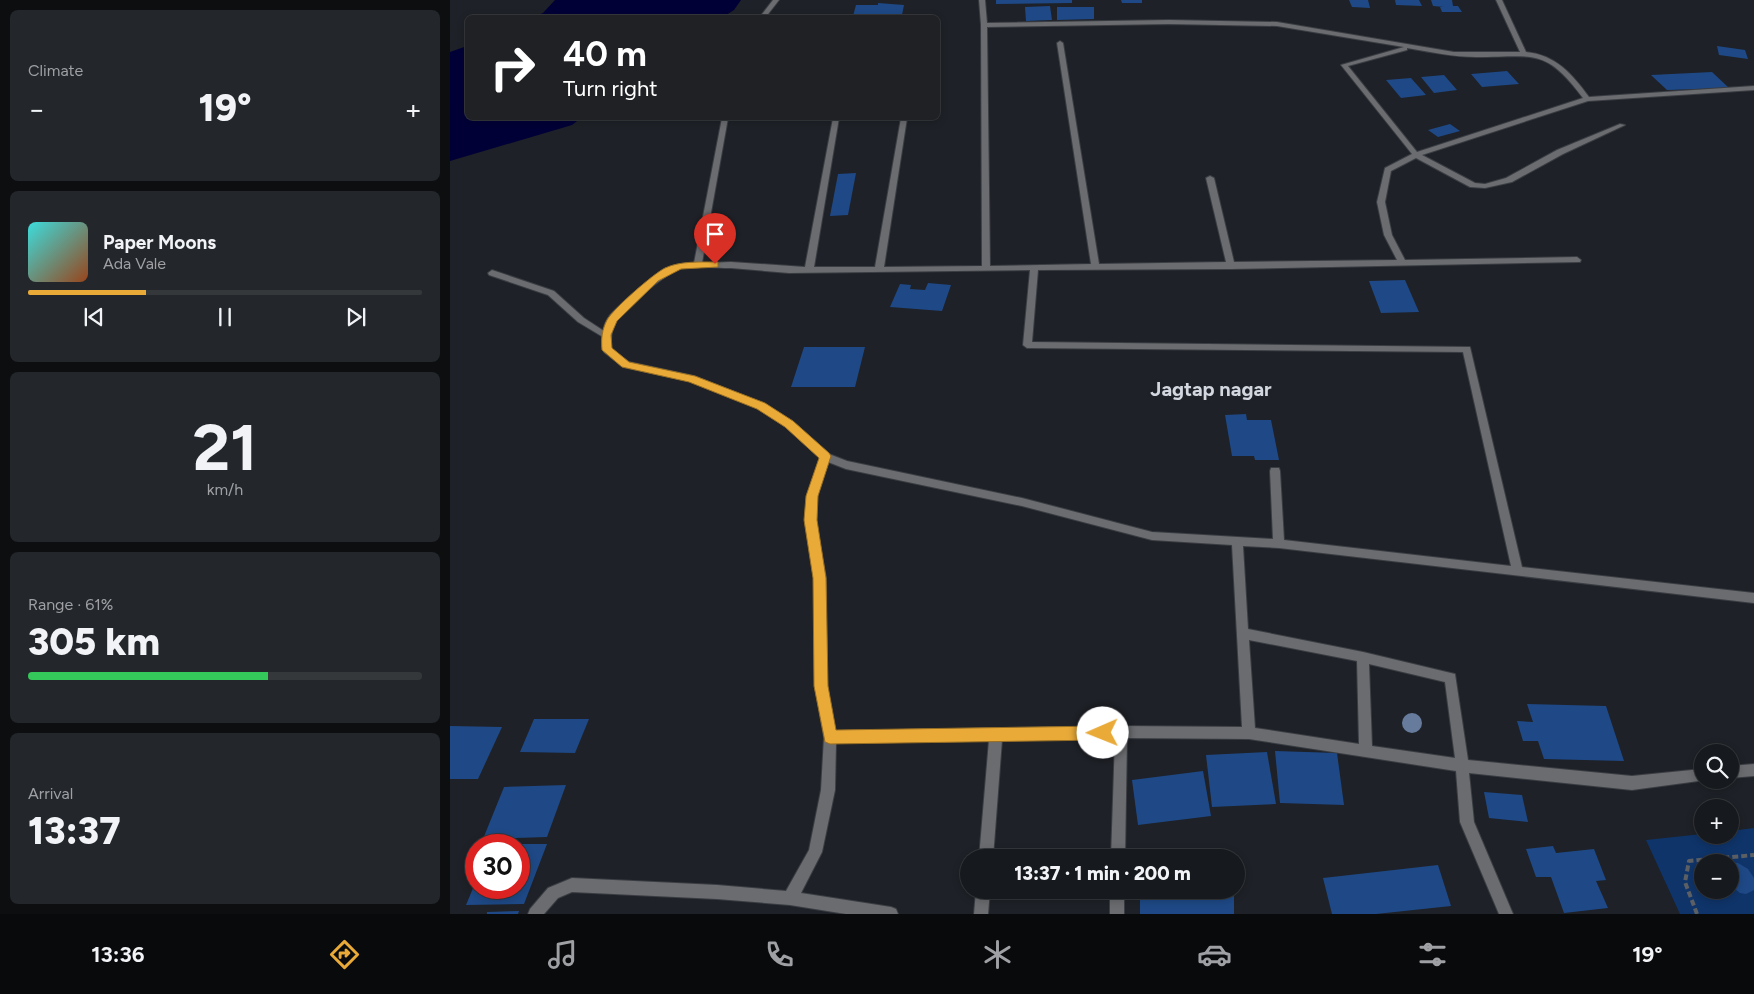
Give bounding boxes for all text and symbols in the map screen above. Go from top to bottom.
text: 40 m [563,33,647,75]
icon: right [480,35,545,100]
text: Climate [28,61,83,80]
text: Turn right [563,75,658,102]
text: 19° [198,85,252,131]
text: − [28,92,45,126]
text: + [405,92,422,126]
pin [694,213,736,264]
icon: arrive [701,220,729,248]
text: Paper Moons [103,231,216,254]
text: Ada Vale [103,254,166,273]
icon: previous [80,303,108,331]
icon: pause [211,303,239,331]
icon: next [342,303,370,331]
district label: Jagtap nagar [1150,377,1272,401]
text: 21 [192,408,258,486]
text: km/h [207,480,243,499]
text: Range · 61% [28,595,113,614]
text: 305 km [28,619,160,665]
position arrow [1076,706,1128,758]
map controls [1694,744,1739,899]
button: search [1694,744,1739,789]
text: Arrival [28,784,73,803]
button: + [1694,799,1739,844]
text: 13:37 [28,808,121,854]
speed limit sign: 30 [465,834,530,899]
button: − [1694,854,1739,899]
text: 13:37 · 1 min · 200 m [1014,862,1191,885]
icon: directions [327,937,362,972]
icon: music [545,937,580,972]
icon: phone [762,937,797,972]
icon: climate [980,937,1015,972]
icon: car [1197,937,1232,972]
icon: filters [1415,937,1450,972]
text: 13:36 [91,941,144,968]
text: 19° [1632,941,1663,968]

